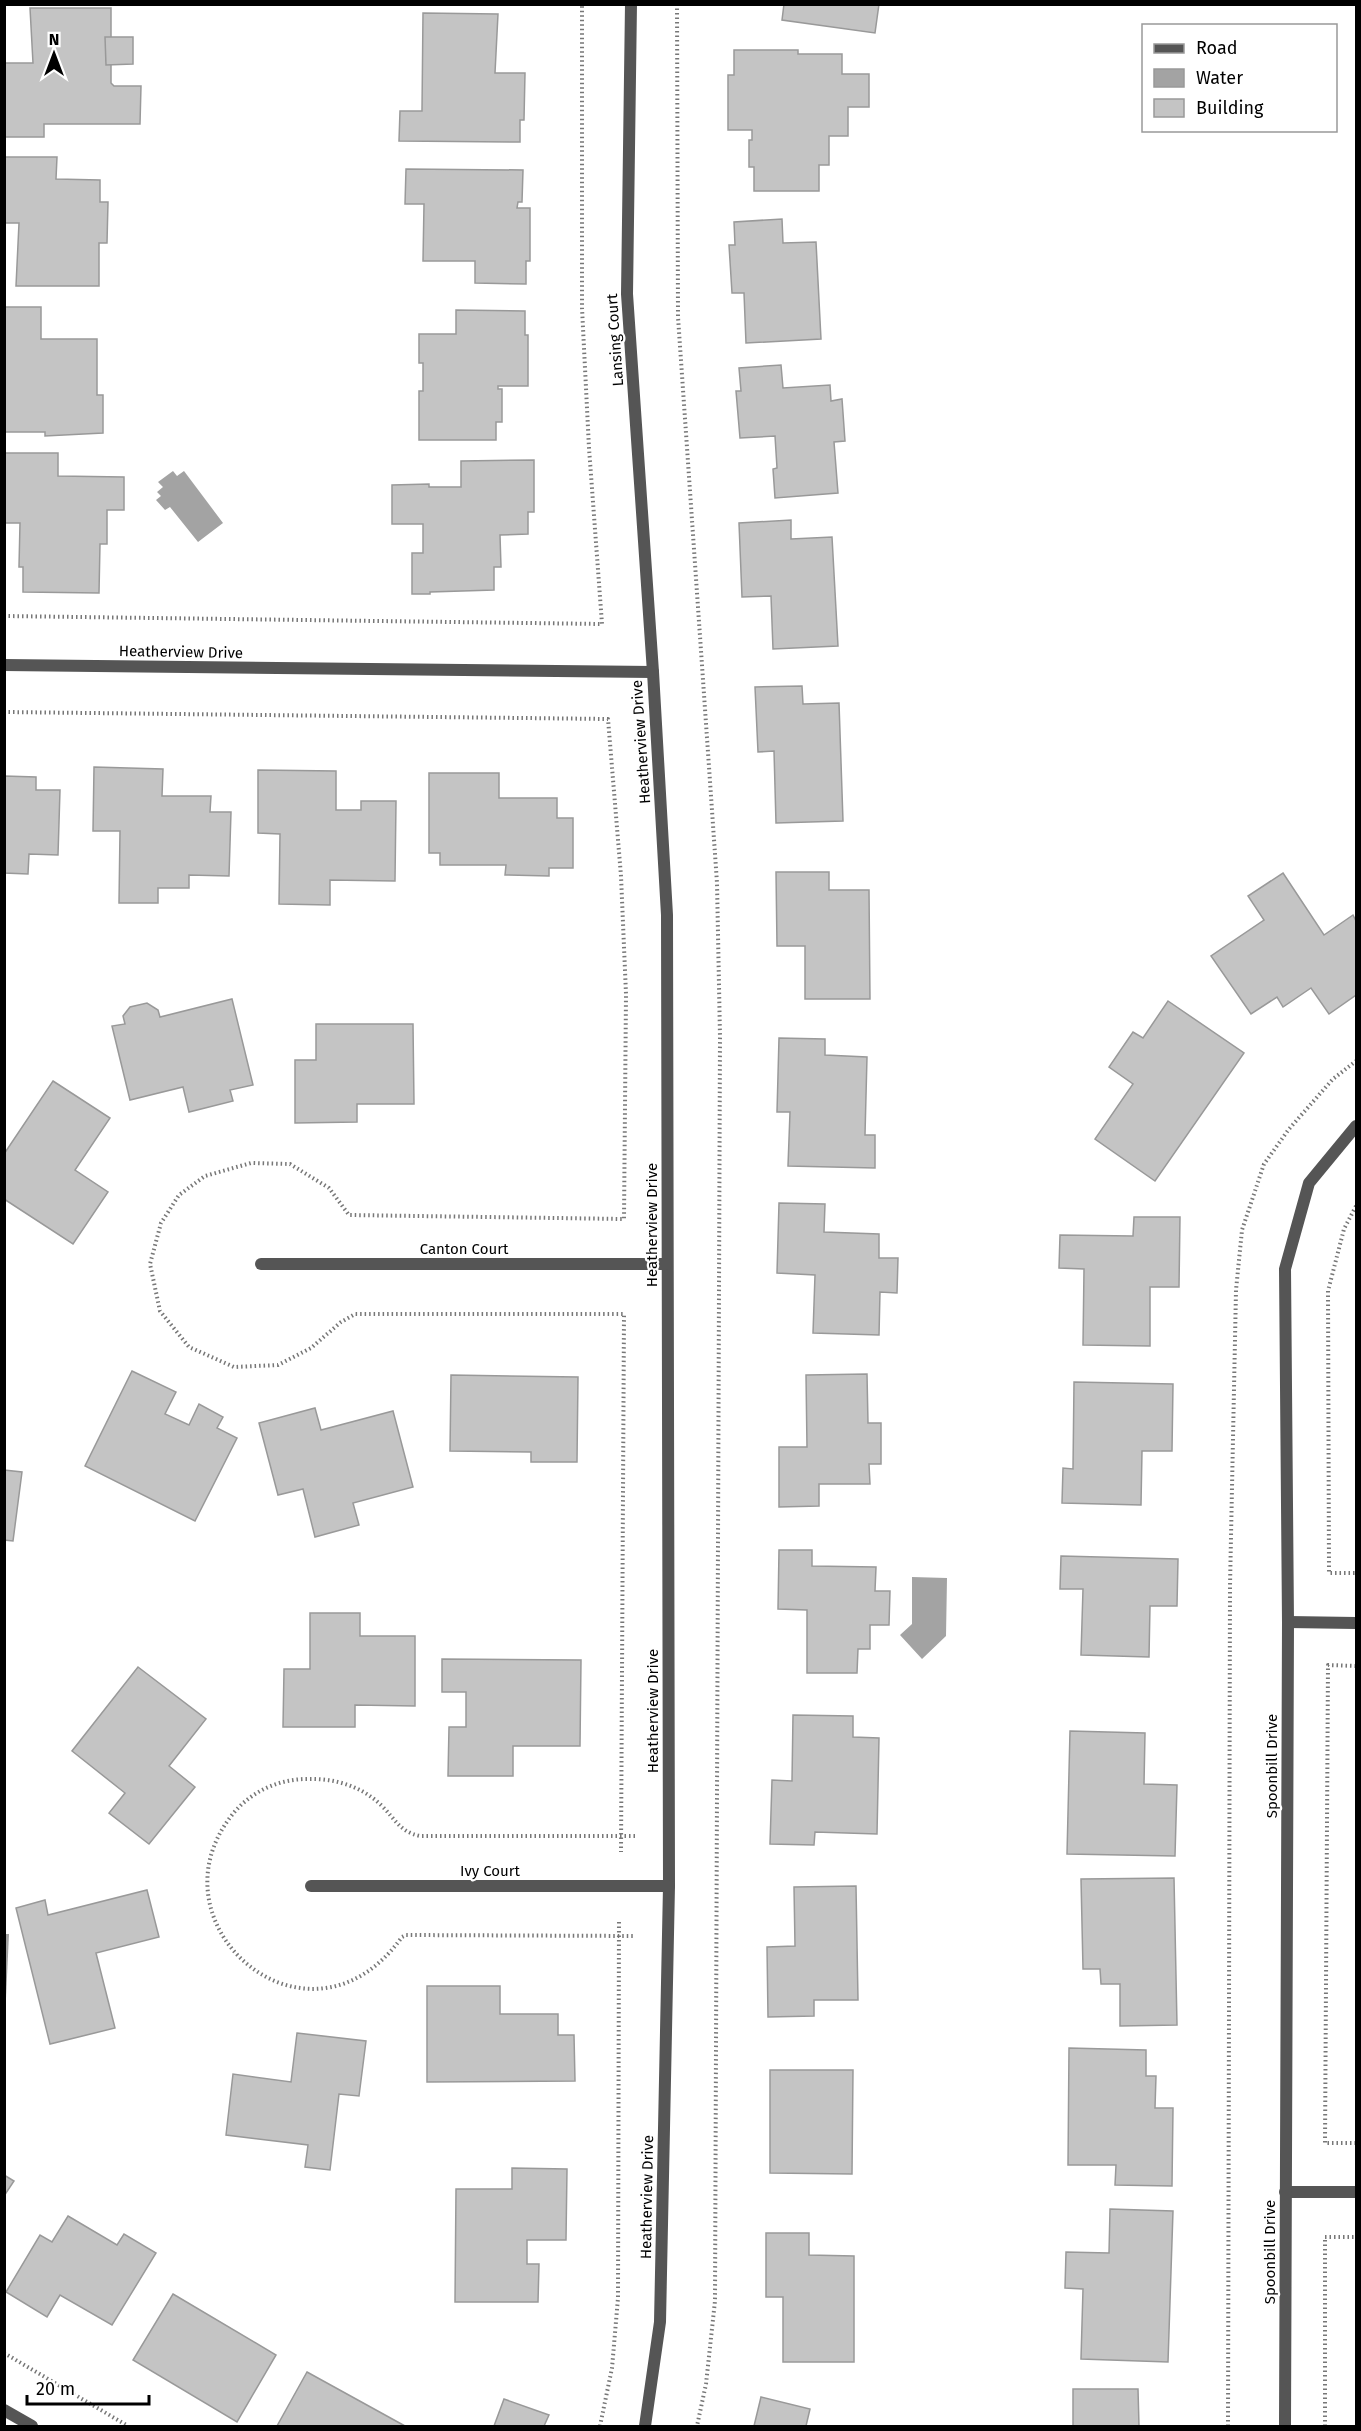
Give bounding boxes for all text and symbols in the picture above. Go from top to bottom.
north arrow [24,24,84,84]
legend [1142,24,1337,132]
text: N [49,30,59,49]
text: Road [1196,37,1238,59]
text: Water [1196,67,1243,89]
text: Building [1196,97,1264,119]
street label: Lansing Court [603,292,627,387]
street label: Heatherview Drive [119,642,243,662]
street label: Heatherview Drive [628,679,654,805]
street label: Heatherview Drive [643,1163,661,1287]
street label: Canton Court [420,1240,509,1258]
street label: Heatherview Drive [644,1649,662,1773]
street label: Spoonbill Drive [1263,1714,1281,1818]
street label: Ivy Court [460,1862,521,1880]
street label: Heatherview Drive [637,2135,657,2259]
street label: Spoonbill Drive [1261,2200,1279,2304]
scale bar [27,2368,148,2406]
text: 20 m [36,2378,75,2400]

